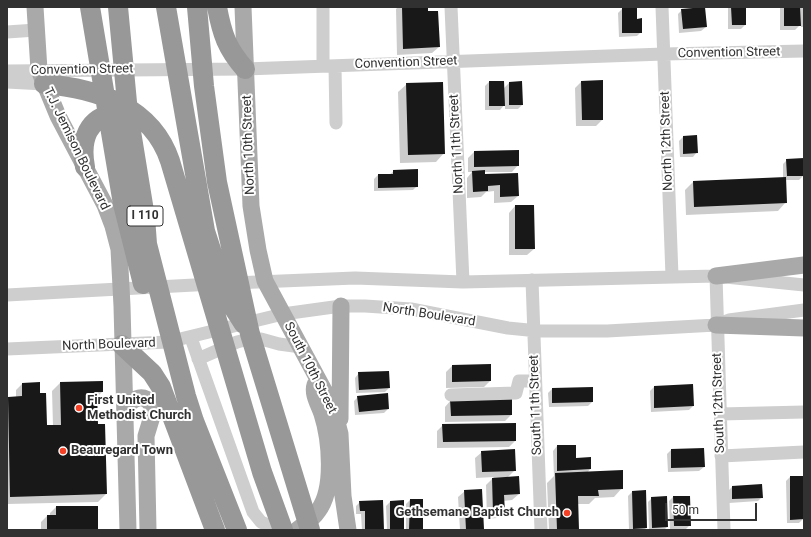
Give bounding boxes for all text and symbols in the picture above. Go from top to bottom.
street label: Convention Street [677,44,781,62]
street label: Convention Street [354,53,458,73]
street label: Convention Street [30,61,134,79]
street label: T.J. Jemison Boulevard [40,85,112,213]
street label: North 12th Street [657,91,677,191]
street label: North 11th Street [447,94,467,194]
street label: North 10th Street [239,95,259,195]
road number: I 110 [127,206,163,226]
street label: North Boulevard [382,300,476,330]
street label: South 10th Street [280,320,340,416]
street label: North Boulevard [62,336,156,354]
street label: South 12th Street [709,353,729,453]
street label: South 11th Street [526,355,546,455]
place label: First United Methodist Church [87,393,191,424]
marker: First United Methodist Church [74,403,84,413]
place label: Beauregard Town [71,443,173,459]
marker: Beauregard Town [58,446,68,456]
scale bar [667,495,759,521]
text: 50 m [672,503,699,517]
place label: Gethsemane Baptist Church [396,505,559,521]
marker: Gethsemane Baptist Church [562,508,572,518]

